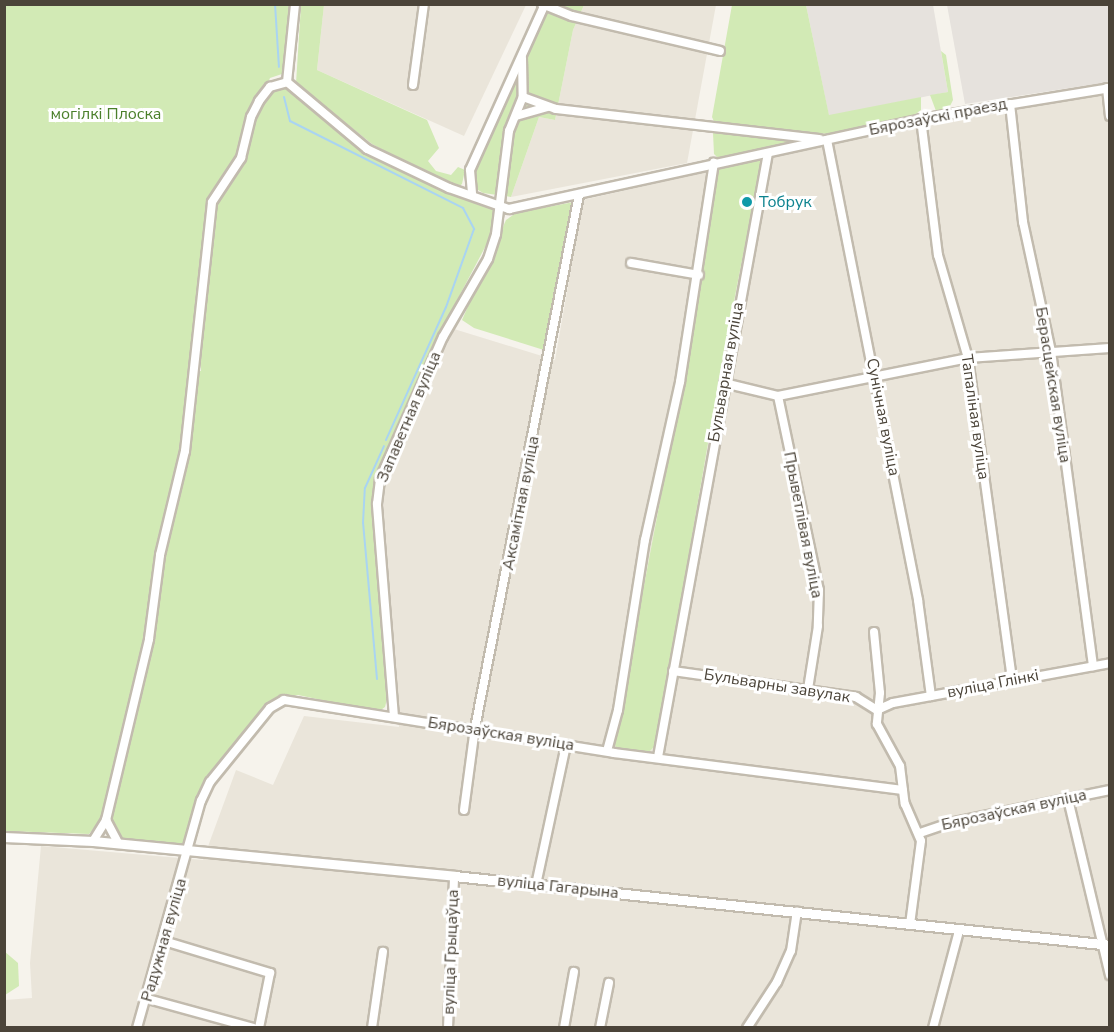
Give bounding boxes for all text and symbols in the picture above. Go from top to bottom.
street label: Бярозаўскі праезд [867,94,1009,140]
park label: могілкі Плоска [51,104,161,124]
place label: Тобрук [759,192,812,212]
marker: Тобрук [740,195,754,209]
street label: Бульварная вуліца [704,301,748,443]
street label: Берасцейская вуліца [1031,306,1075,464]
street label: Запаветная вуліца [373,349,445,485]
street label: Тапаліная вуліца [957,353,993,481]
street label: Сунічная вуліца [862,356,904,478]
street label: Аксамітная вуліца [499,434,543,572]
street label: Прыветлівая вуліца [779,450,827,600]
street label: Бульварны завулак [703,665,851,707]
street label: вуліца Глінкі [945,666,1041,702]
street label: Бярозаўская вуліца [426,713,576,755]
street label: Бярозаўская вуліца [940,785,1088,835]
street label: вуліца Гагарына [496,871,620,903]
street label: Радужная вуліца [137,876,191,1004]
street label: вуліца Грыцаўца [439,889,463,1015]

